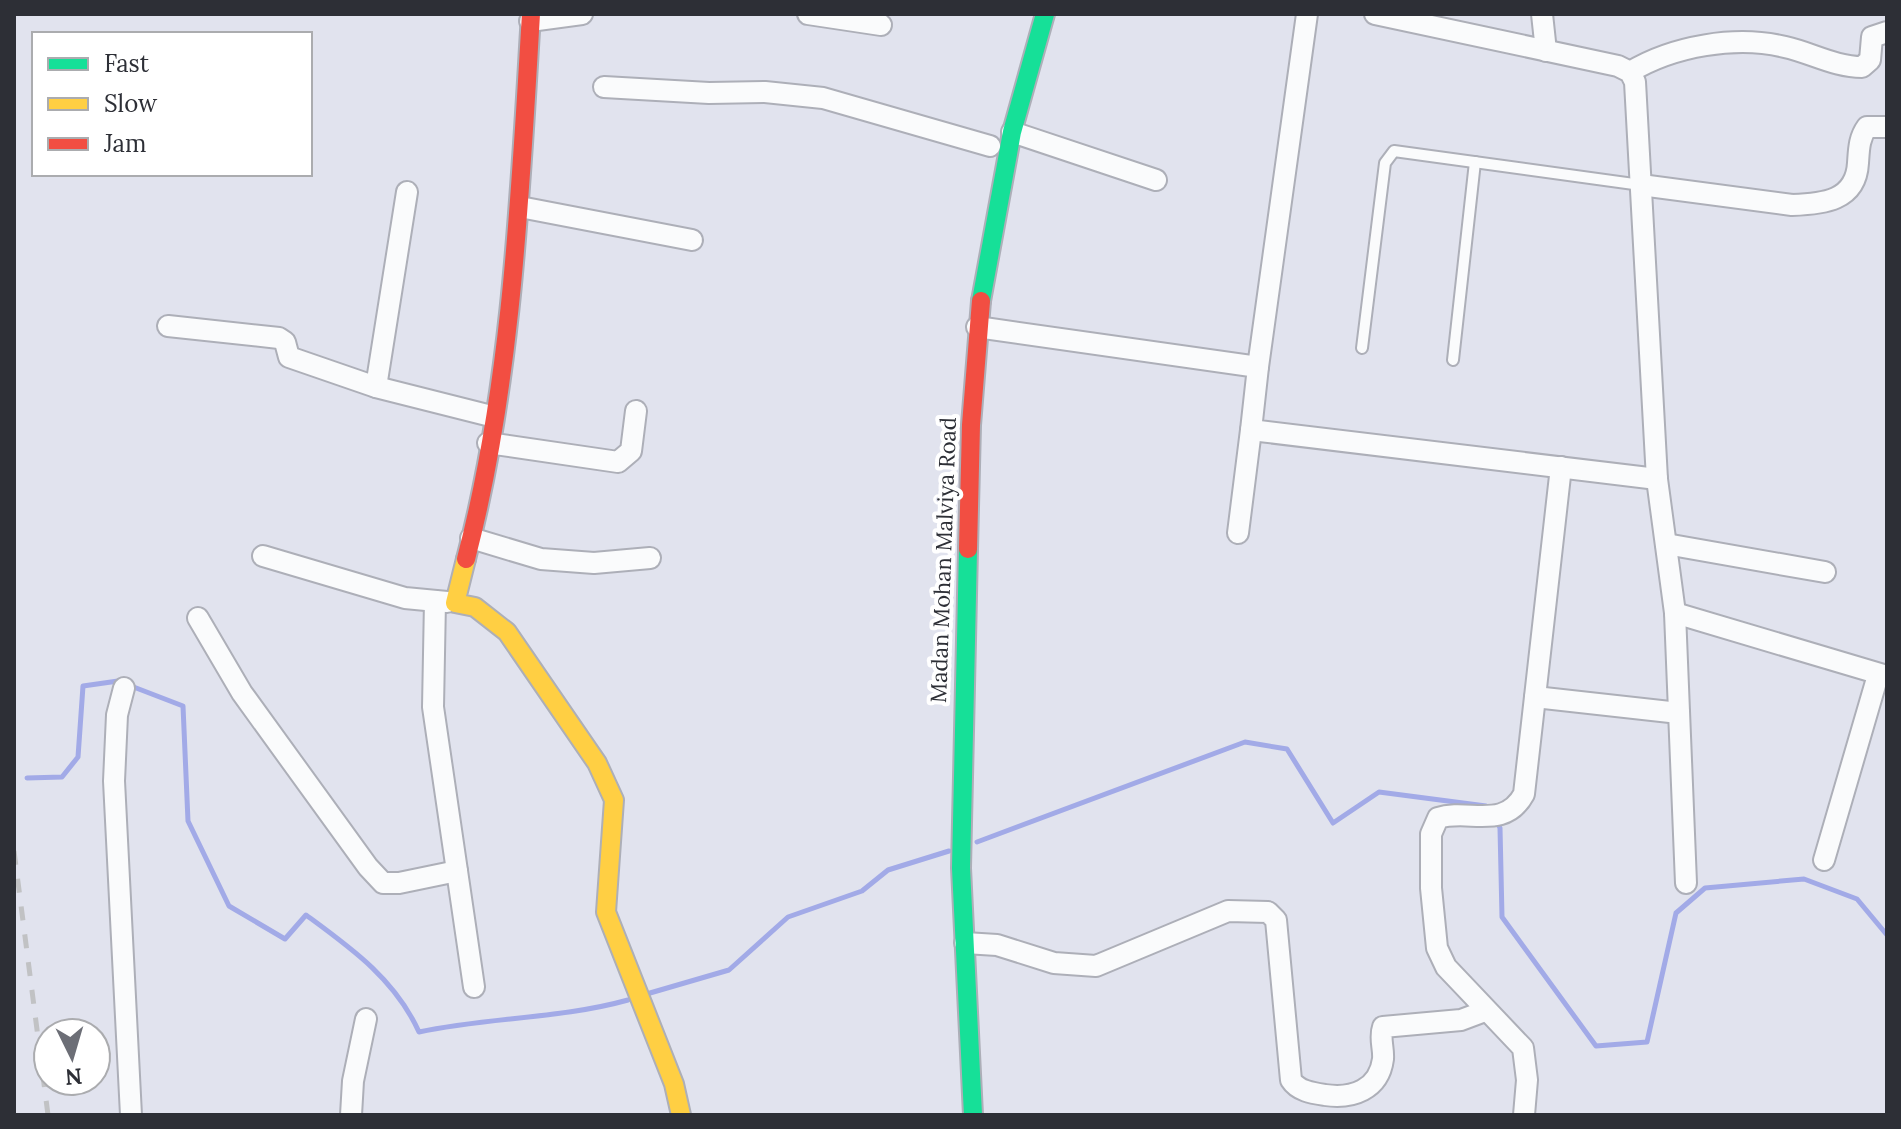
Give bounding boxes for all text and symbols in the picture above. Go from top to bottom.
legend [32,32,312,176]
text: Fast [104,48,150,79]
text: Slow [104,88,158,119]
text: Jam [103,128,146,159]
street label: Madan Mohan Malviya Road [924,416,962,704]
north arrow [32,1017,112,1097]
text: N [64,1062,83,1092]

